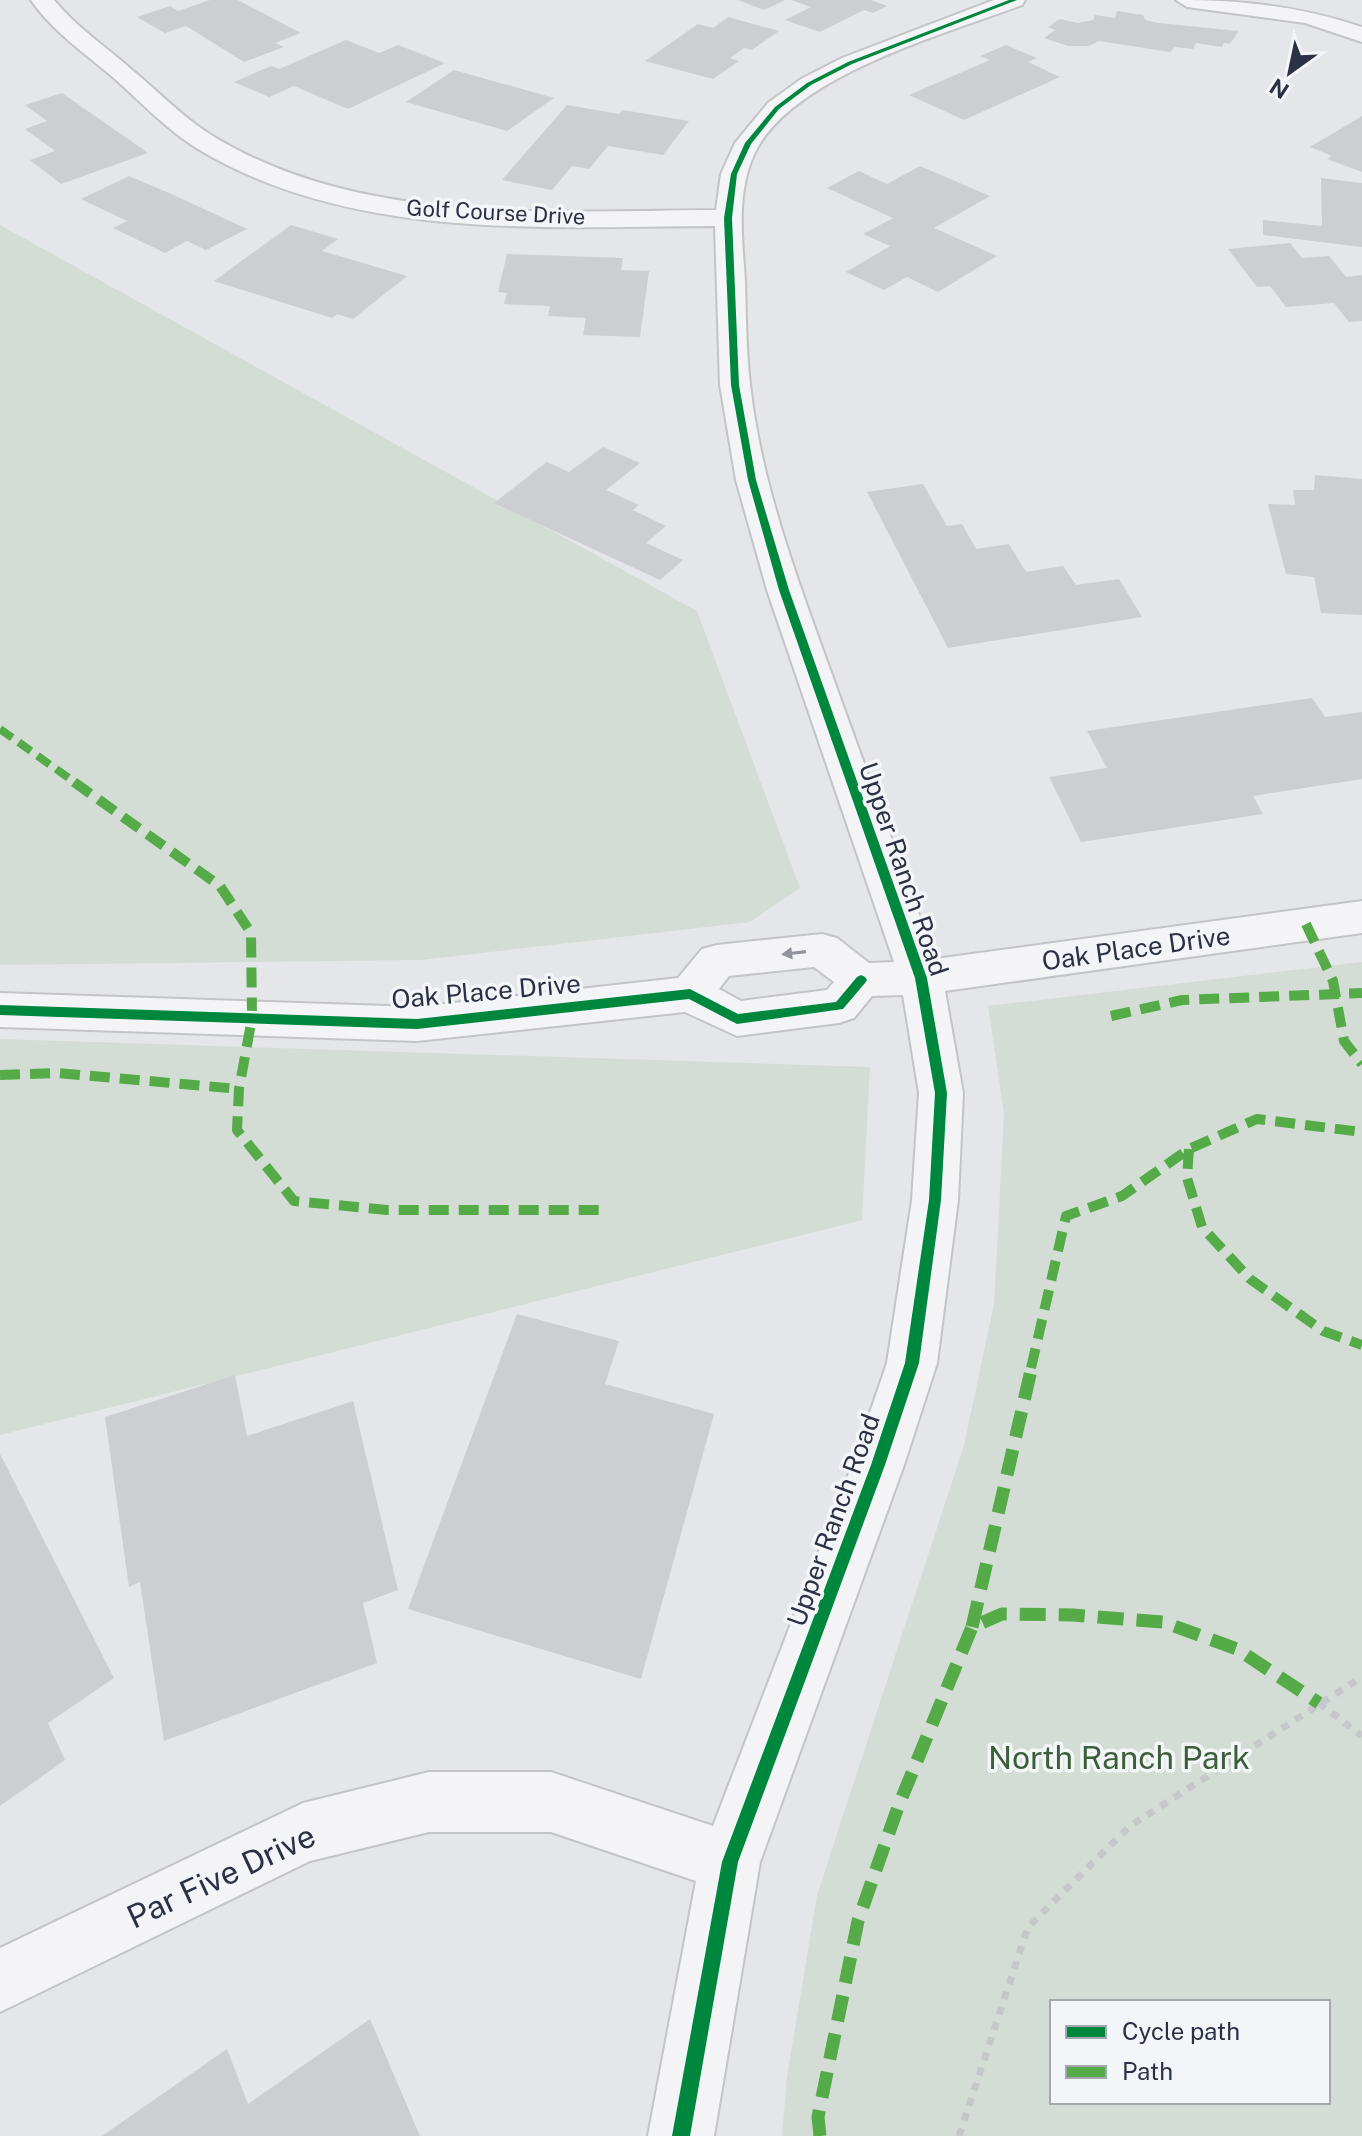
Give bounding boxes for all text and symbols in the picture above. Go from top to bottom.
north arrow [1250,32,1330,112]
text: N [1265,73,1293,104]
street label: Golf Course Drive [406,194,586,230]
street label: Upper Ranch Road [853,758,955,980]
street label: Oak Place Drive [1040,919,1232,977]
one-way arrow [781,947,806,960]
street label: Oak Place Drive [390,967,582,1015]
street label: Upper Ranch Road [780,1409,886,1631]
park label: North Ranch Park [988,1739,1250,1776]
street label: Par Five Drive [121,1816,321,1936]
legend [1050,2000,1330,2104]
text: Cycle path [1122,2017,1240,2045]
text: Path [1122,2057,1173,2085]

